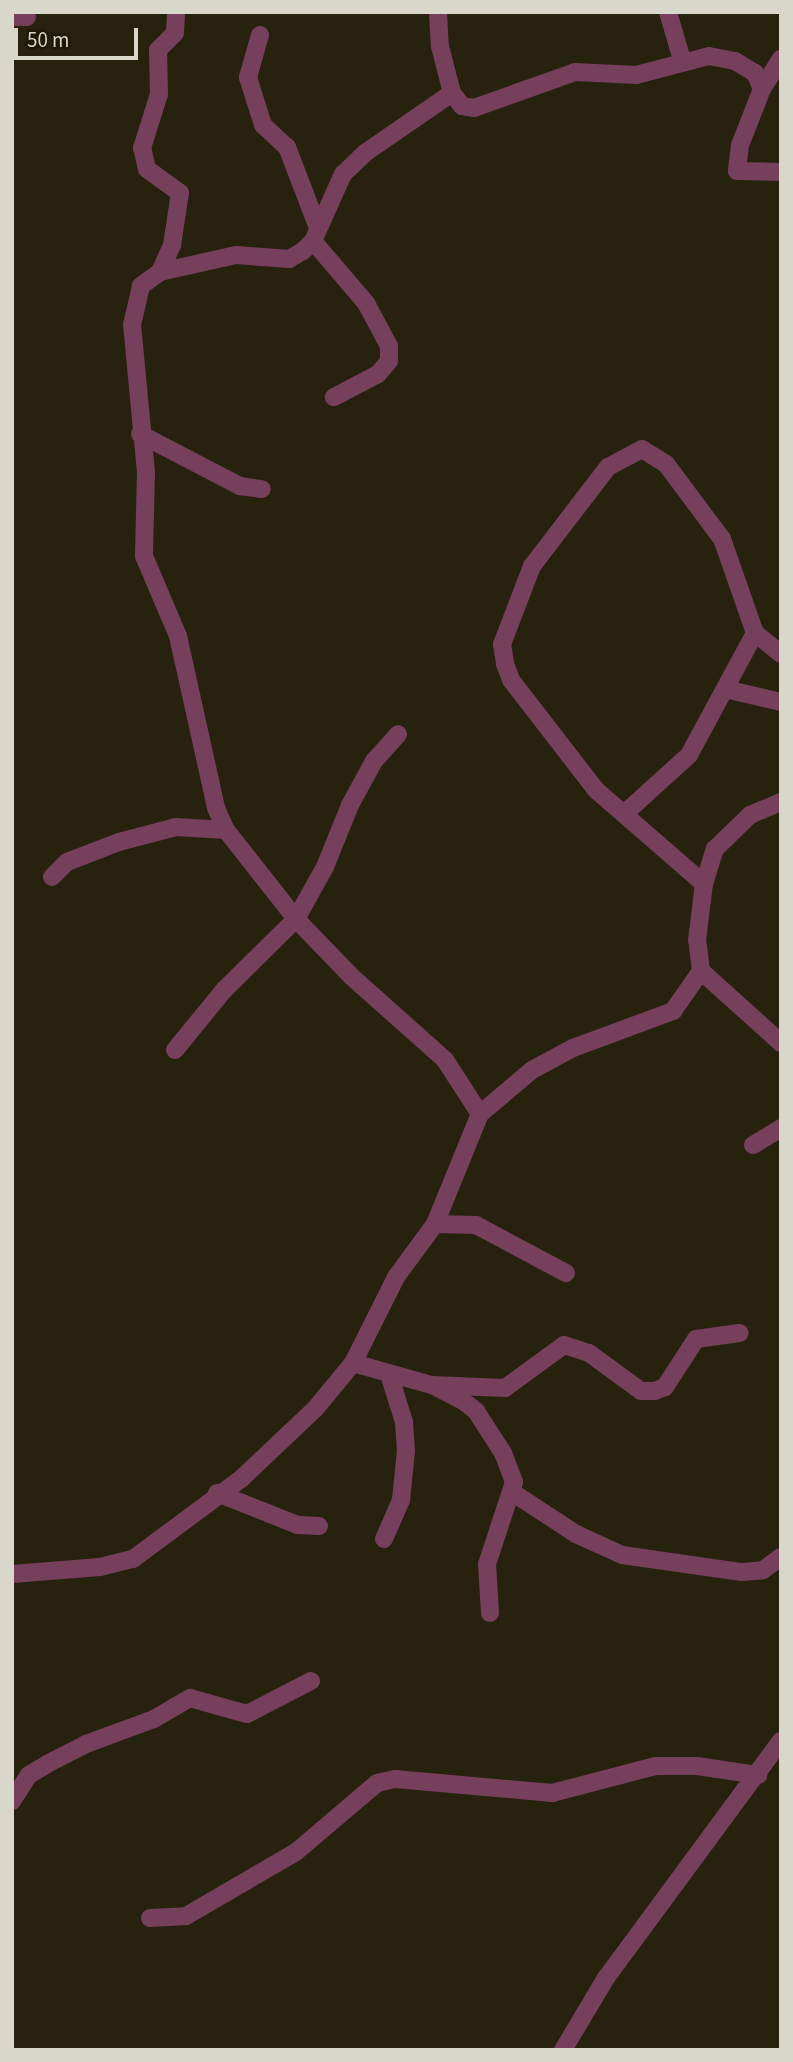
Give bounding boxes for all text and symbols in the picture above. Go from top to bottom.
scale bar [18,14,142,58]
text: 50 m [27,25,69,55]

